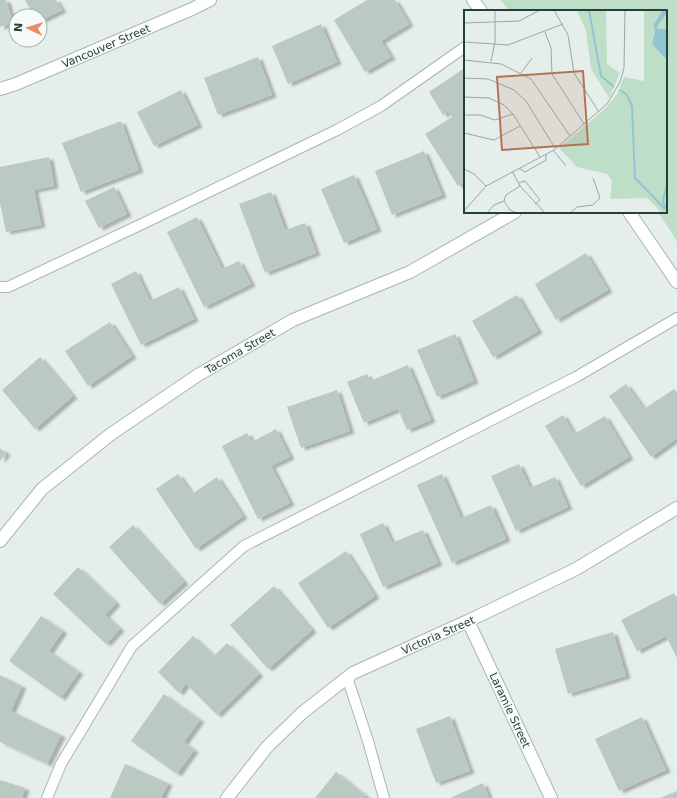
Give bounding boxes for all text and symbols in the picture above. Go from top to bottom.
north arrow [8,8,48,48]
inset map [464,10,667,213]
text: N [12,22,25,32]
street label: Vancouver Street [60,22,153,71]
street label: Tacoma Street [202,326,278,377]
street label: Victoria Street [400,613,477,657]
street label: Laramie Street [486,670,533,751]

